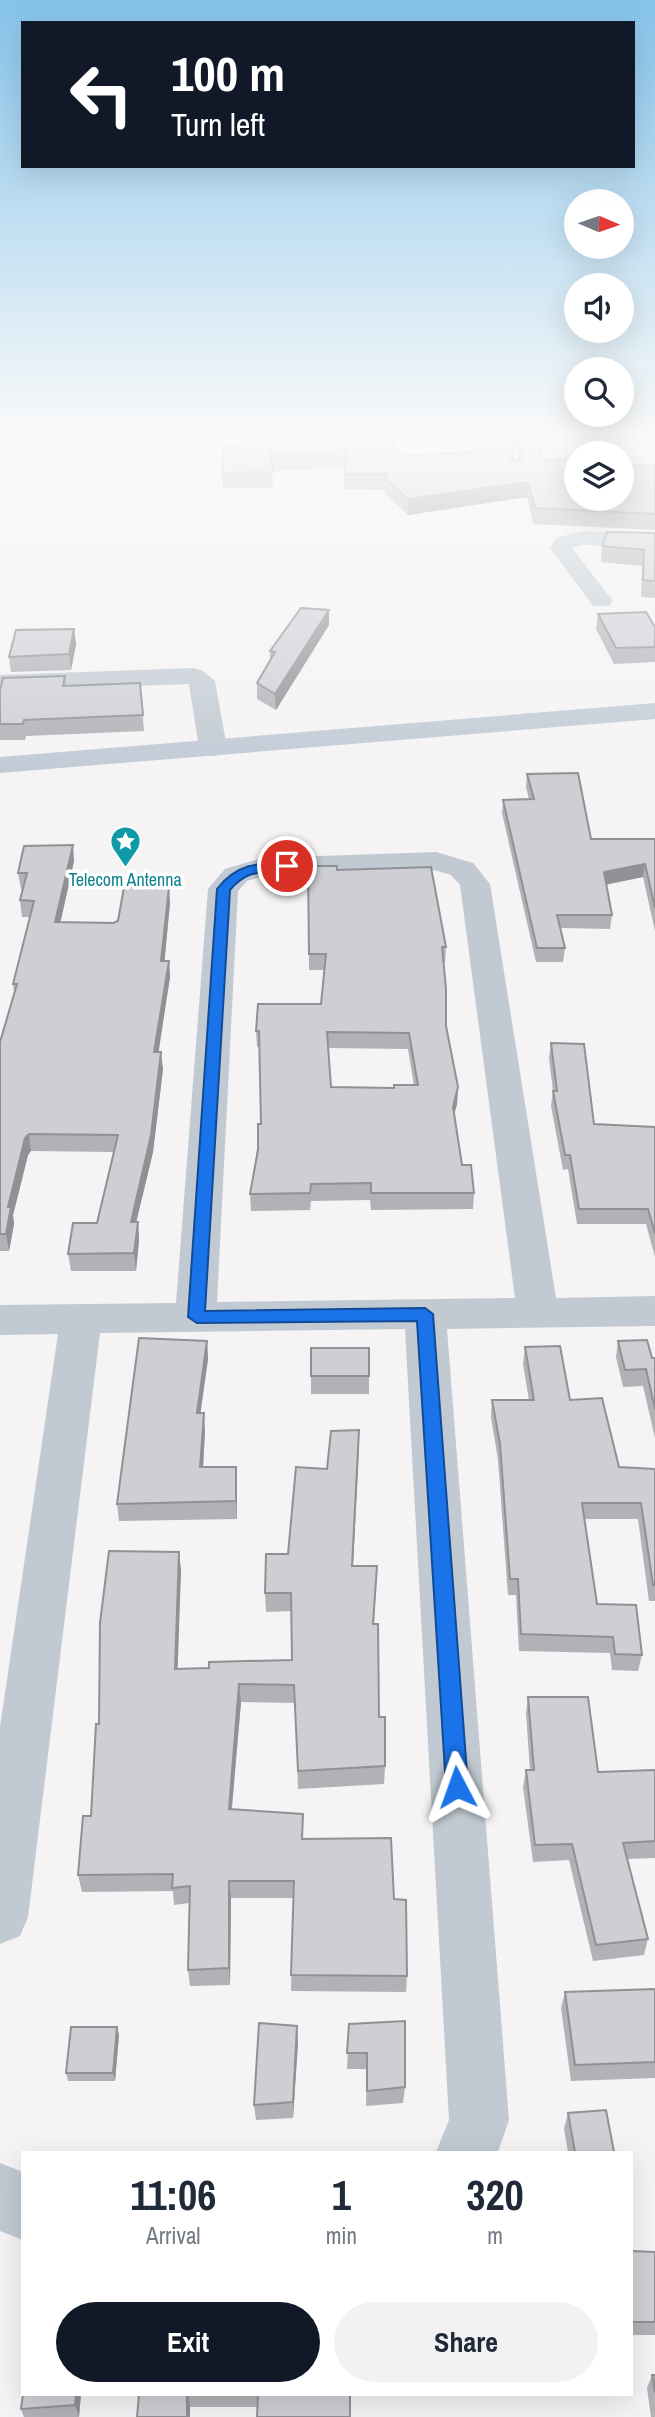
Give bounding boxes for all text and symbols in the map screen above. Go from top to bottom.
text: 100 m [171,40,285,106]
icon: left [56,49,147,140]
text: Turn left [171,103,265,146]
north arrow [564,189,634,259]
map controls [564,189,634,511]
button: sound [564,273,634,343]
button: search [564,357,634,427]
button: layers [564,441,634,511]
place icon: Telecom Antenna [108,825,142,869]
pin [257,836,317,896]
icon: arrive [268,847,306,885]
place label: Telecom Antenna [68,867,182,892]
position arrow [420,1750,494,1824]
text: 11:06 [130,2167,216,2223]
text: 1 [332,2167,351,2223]
text: 320 [466,2167,524,2223]
text: Arrival [146,2220,201,2251]
text: min [326,2220,357,2251]
text: m [487,2220,503,2251]
button: Exit [56,2302,320,2382]
button: Share [334,2302,598,2382]

